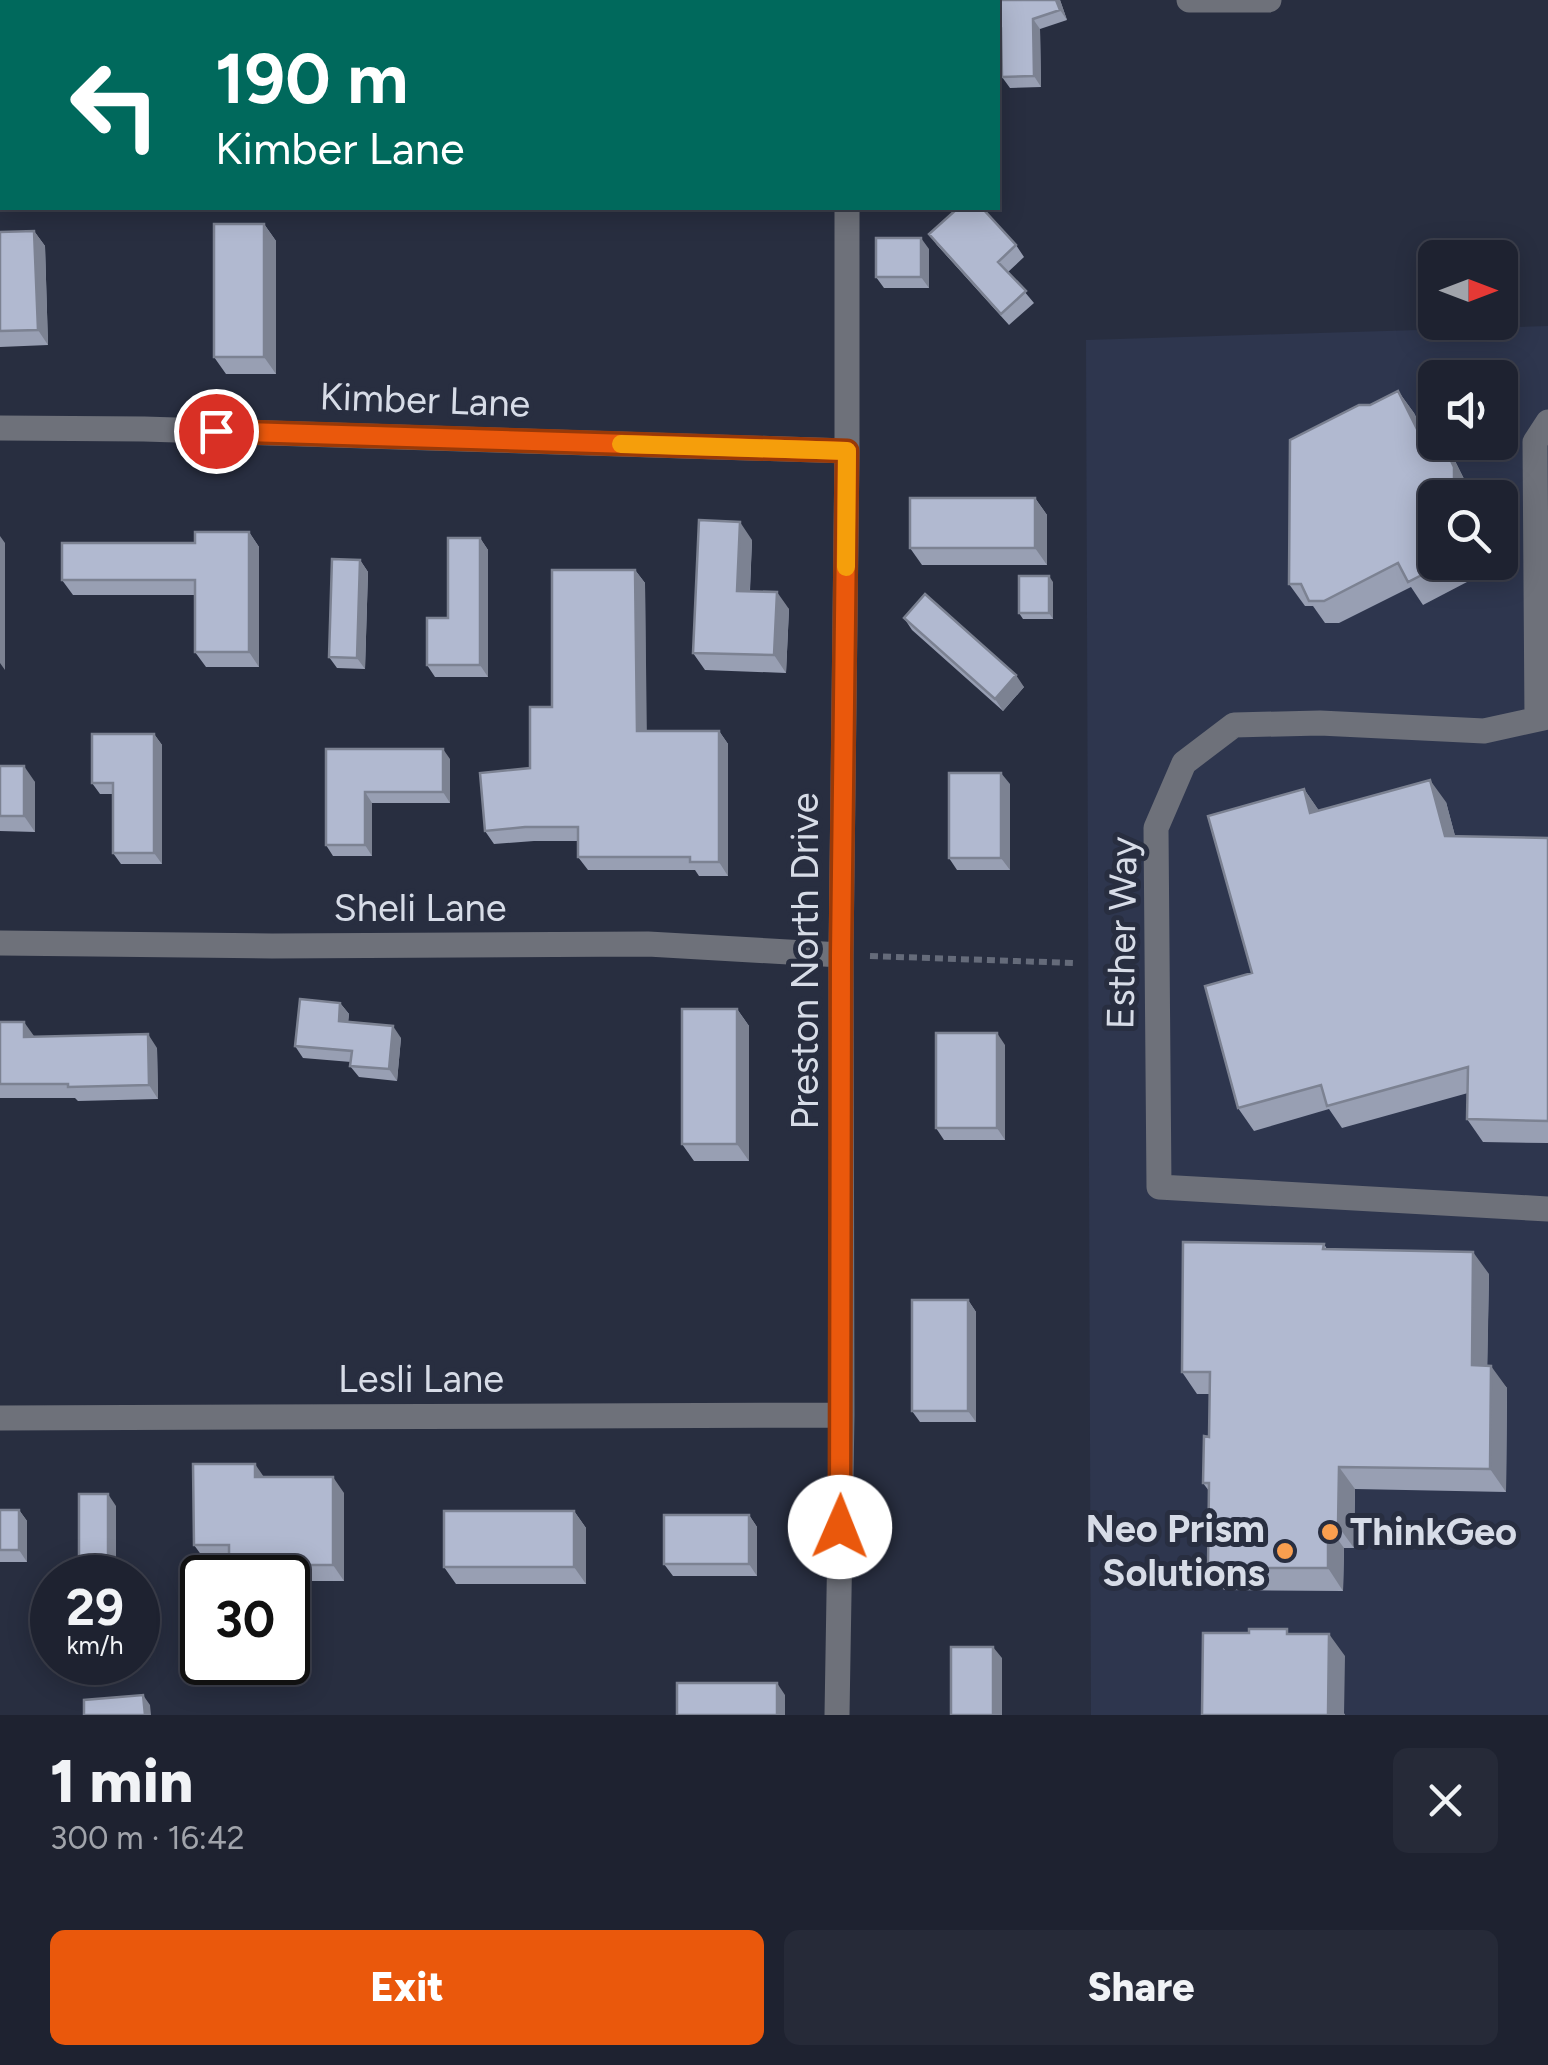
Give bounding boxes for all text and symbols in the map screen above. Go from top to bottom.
text: 190 m [215,36,408,121]
icon: left [50,40,180,170]
text: Kimber Lane [215,121,464,175]
north arrow [1418,240,1518,340]
map controls [1418,240,1518,580]
button: sound [1418,360,1518,460]
street label: Kimber Lane [319,373,531,427]
pin [174,389,259,474]
icon: arrive [189,404,244,459]
button: search [1418,480,1518,580]
street label: Preston North Drive [782,792,828,1130]
street label: Esther Way [1097,836,1147,1030]
street label: Sheli Lane [334,885,506,931]
street label: Lesli Lane [338,1356,504,1402]
position arrow [788,1475,892,1579]
place label: Neo Prism Solutions [1085,1506,1265,1596]
place label: ThinkGeo [1350,1509,1517,1555]
marker: ThinkGeo [1319,1521,1341,1543]
marker: Neo Prism Solutions [1274,1540,1296,1562]
speed limit sign: 30 [180,1555,310,1685]
text: 29 [66,1577,124,1638]
text: km/h [66,1630,124,1660]
text: 1 min [50,1745,193,1817]
button: close [1393,1748,1498,1853]
text: 300 m · 16:42 [50,1819,245,1857]
button: Exit [50,1930,764,2045]
button: Share [784,1930,1498,2045]

